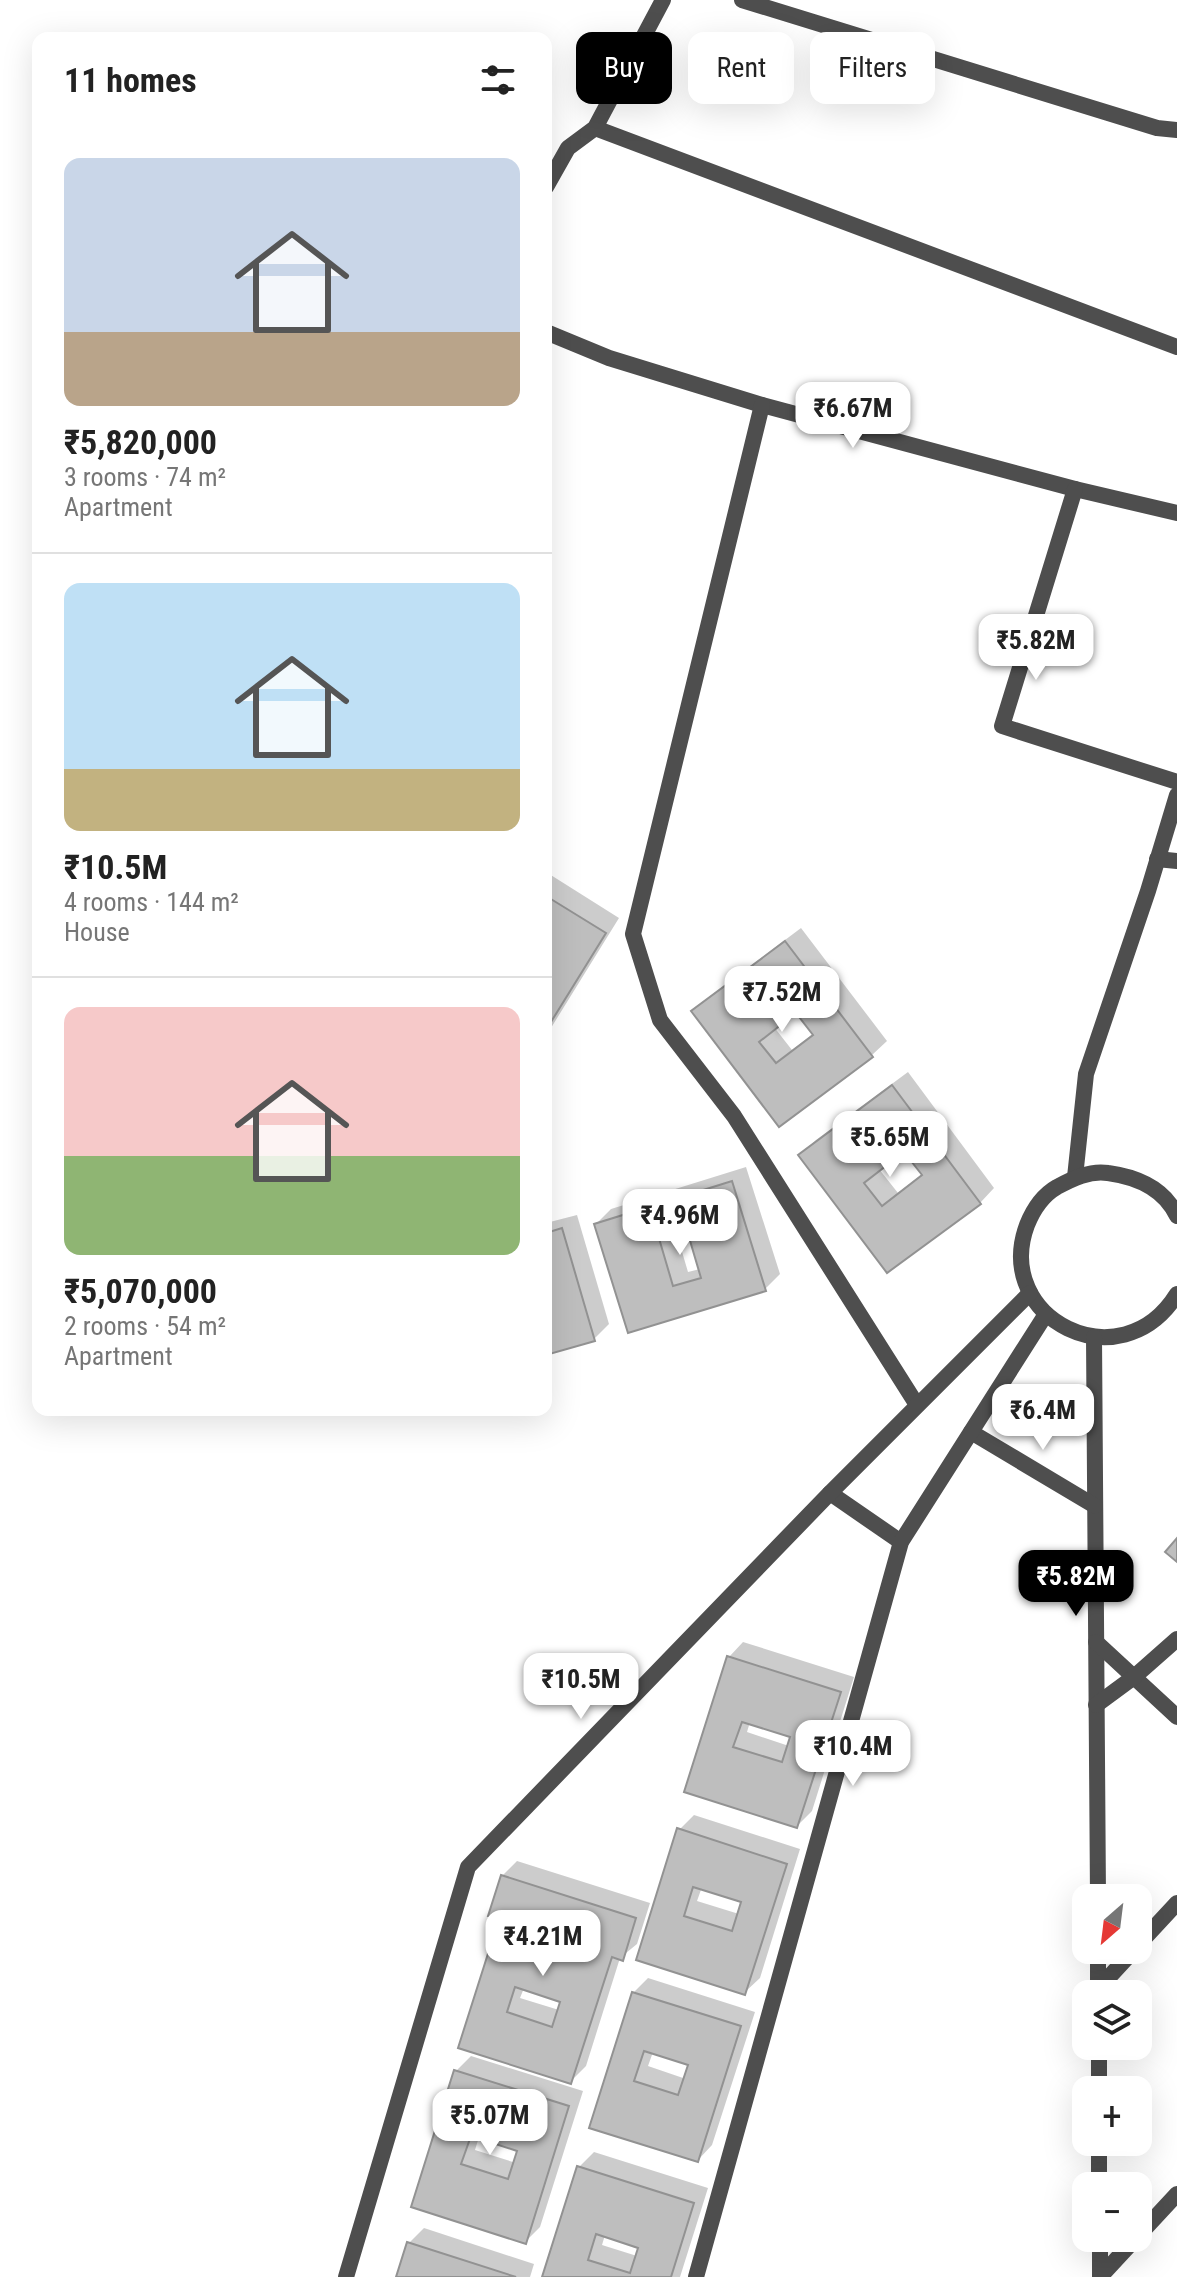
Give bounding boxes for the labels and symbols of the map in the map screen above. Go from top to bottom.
pin: ₹6.67M [788,382,918,450]
pin: ₹5.82M [971,614,1101,682]
pin: ₹7.52M [717,966,847,1034]
pin: ₹5.65M [825,1111,955,1179]
pin: ₹4.96M [615,1189,745,1257]
pin: ₹6.4M [987,1384,1099,1452]
pin: ₹5.82M [1011,1550,1141,1618]
pin: ₹10.5M [516,1653,646,1721]
pin: ₹10.4M [788,1720,918,1788]
north arrow [1072,1884,1152,1964]
pin: ₹4.21M [478,1910,608,1978]
pin: ₹5.07M [425,2089,555,2157]

